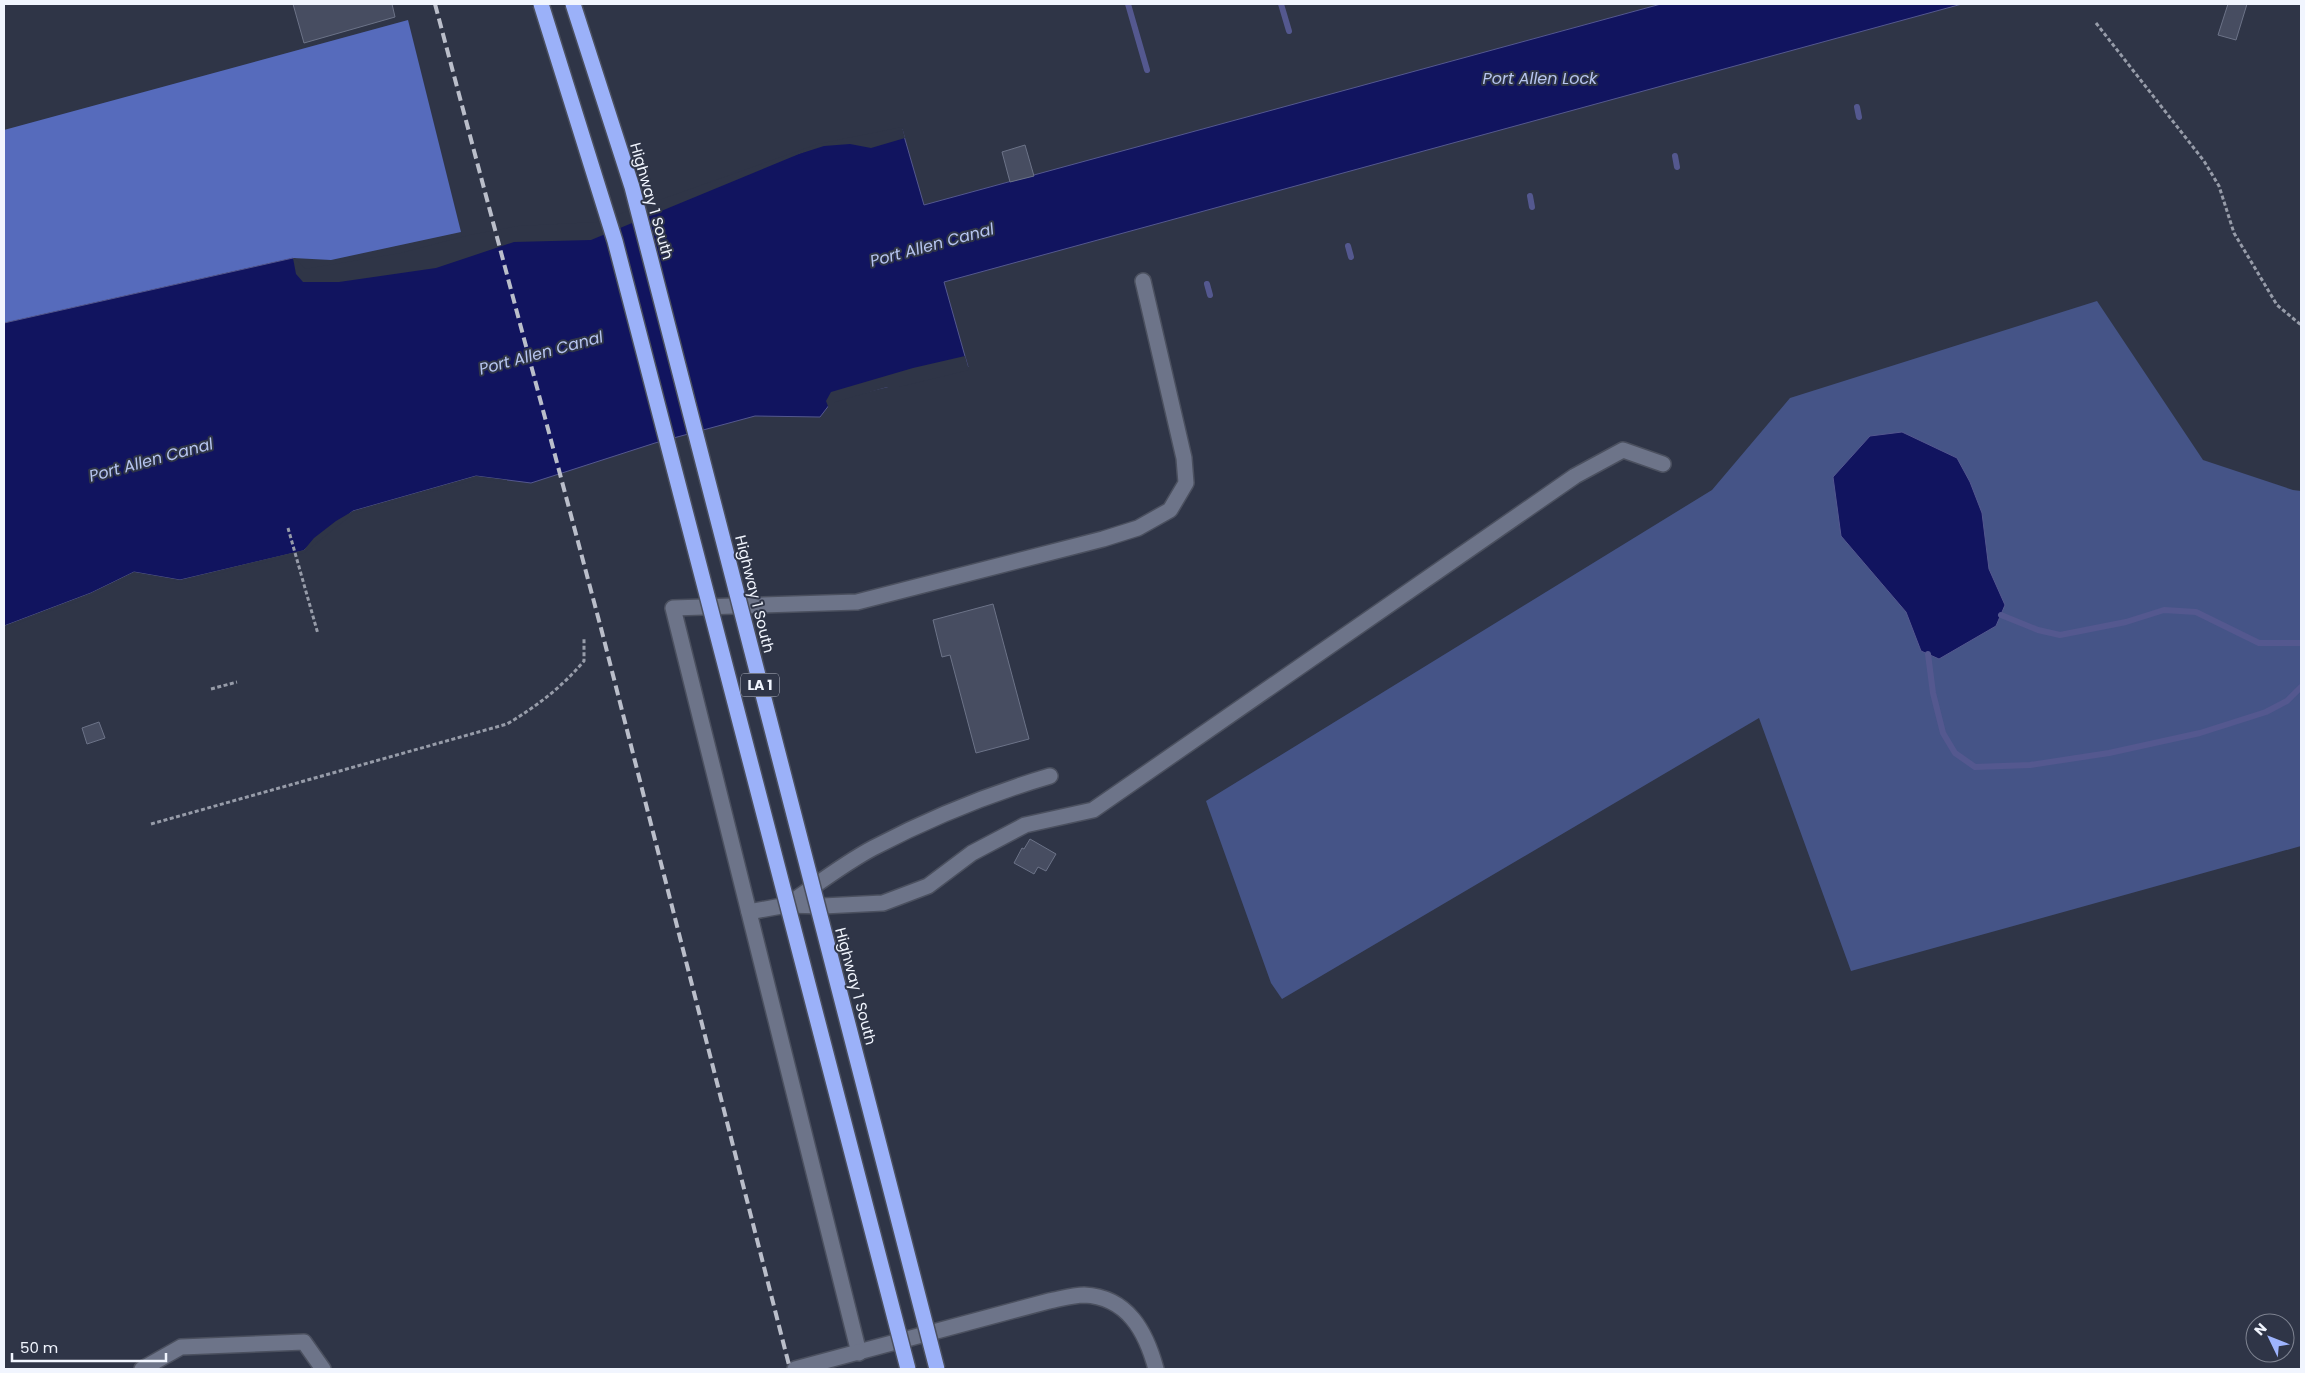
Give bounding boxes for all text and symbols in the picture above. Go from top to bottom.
water label: Port Allen Lock [1483,67,1598,90]
street label: Highway 1 South [625,140,679,262]
water label: Port Allen Canal [867,217,997,273]
water label: Port Allen Canal [476,325,606,381]
water label: Port Allen Canal [86,432,216,488]
street label: Highway 1 South [730,533,780,655]
road number: LA 1 [741,674,779,696]
street label: Highway 1 South [830,925,882,1047]
north arrow [2245,1313,2295,1363]
text: N [2250,1318,2271,1340]
scale bar [12,1330,166,1362]
text: 50 m [20,1337,58,1358]

